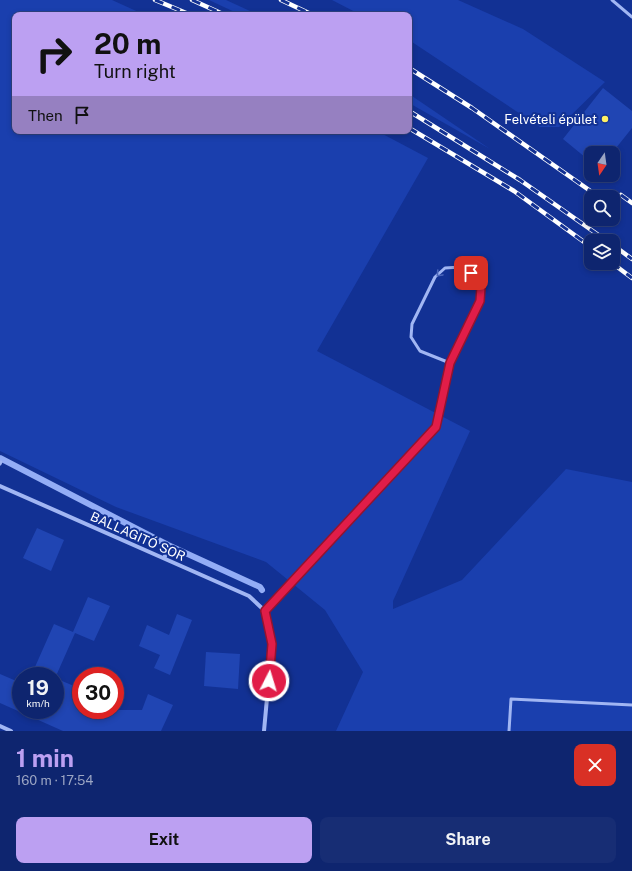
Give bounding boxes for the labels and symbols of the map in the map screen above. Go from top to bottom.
place label: Felvételi épület [504,112,597,127]
marker: Felvételi épület [600,114,610,124]
north arrow [584,146,620,182]
pin [454,256,488,290]
one-way arrow [436,269,443,277]
street label: BALLAGITÓ SOR [88,508,188,564]
position arrow [248,660,290,702]
speed limit sign: 30 [72,667,124,719]

